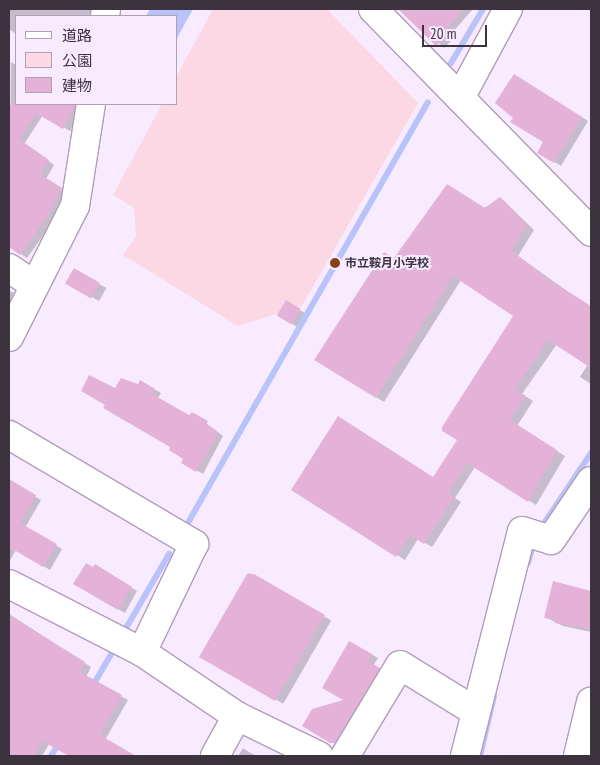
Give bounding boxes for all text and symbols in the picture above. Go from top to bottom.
legend [15,15,178,105]
scale bar [425,15,490,47]
text: 20 m [430,24,456,43]
text: 道路 [62,26,92,45]
text: 公園 [62,51,92,70]
text: 建物 [62,76,92,95]
place label: 市立鞍月小学校 [345,256,429,270]
marker: 市立鞍月小学校 [329,257,341,269]

